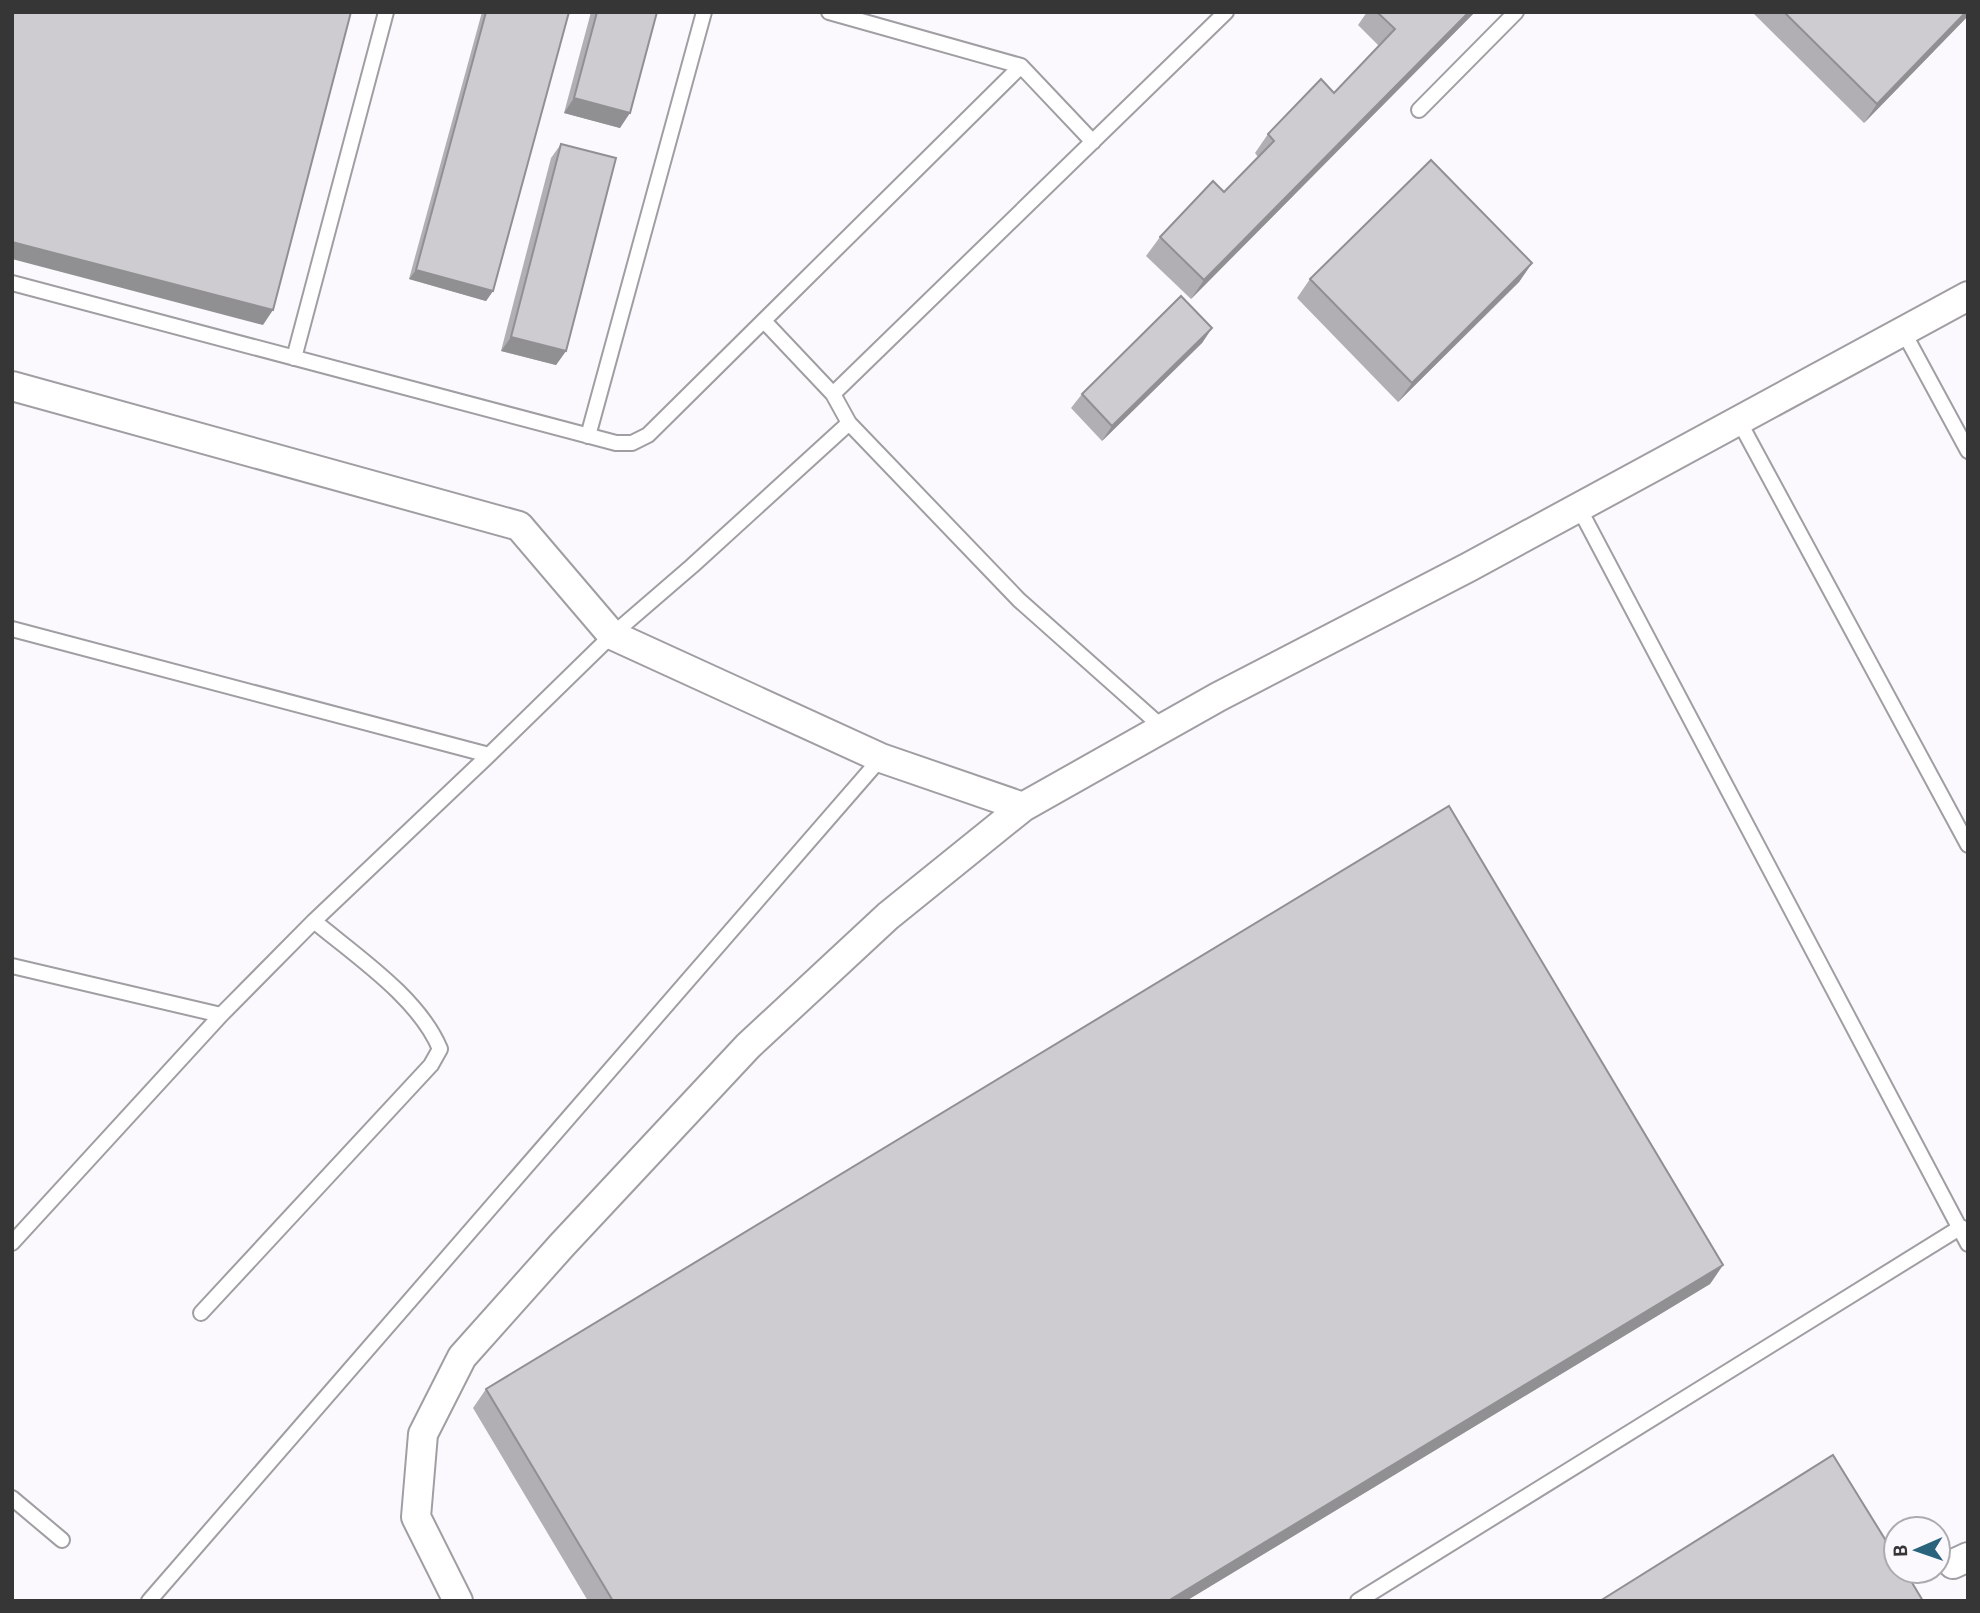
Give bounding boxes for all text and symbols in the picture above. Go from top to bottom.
north arrow [1882,1515,1952,1585]
text: B [1889,1544,1912,1557]

